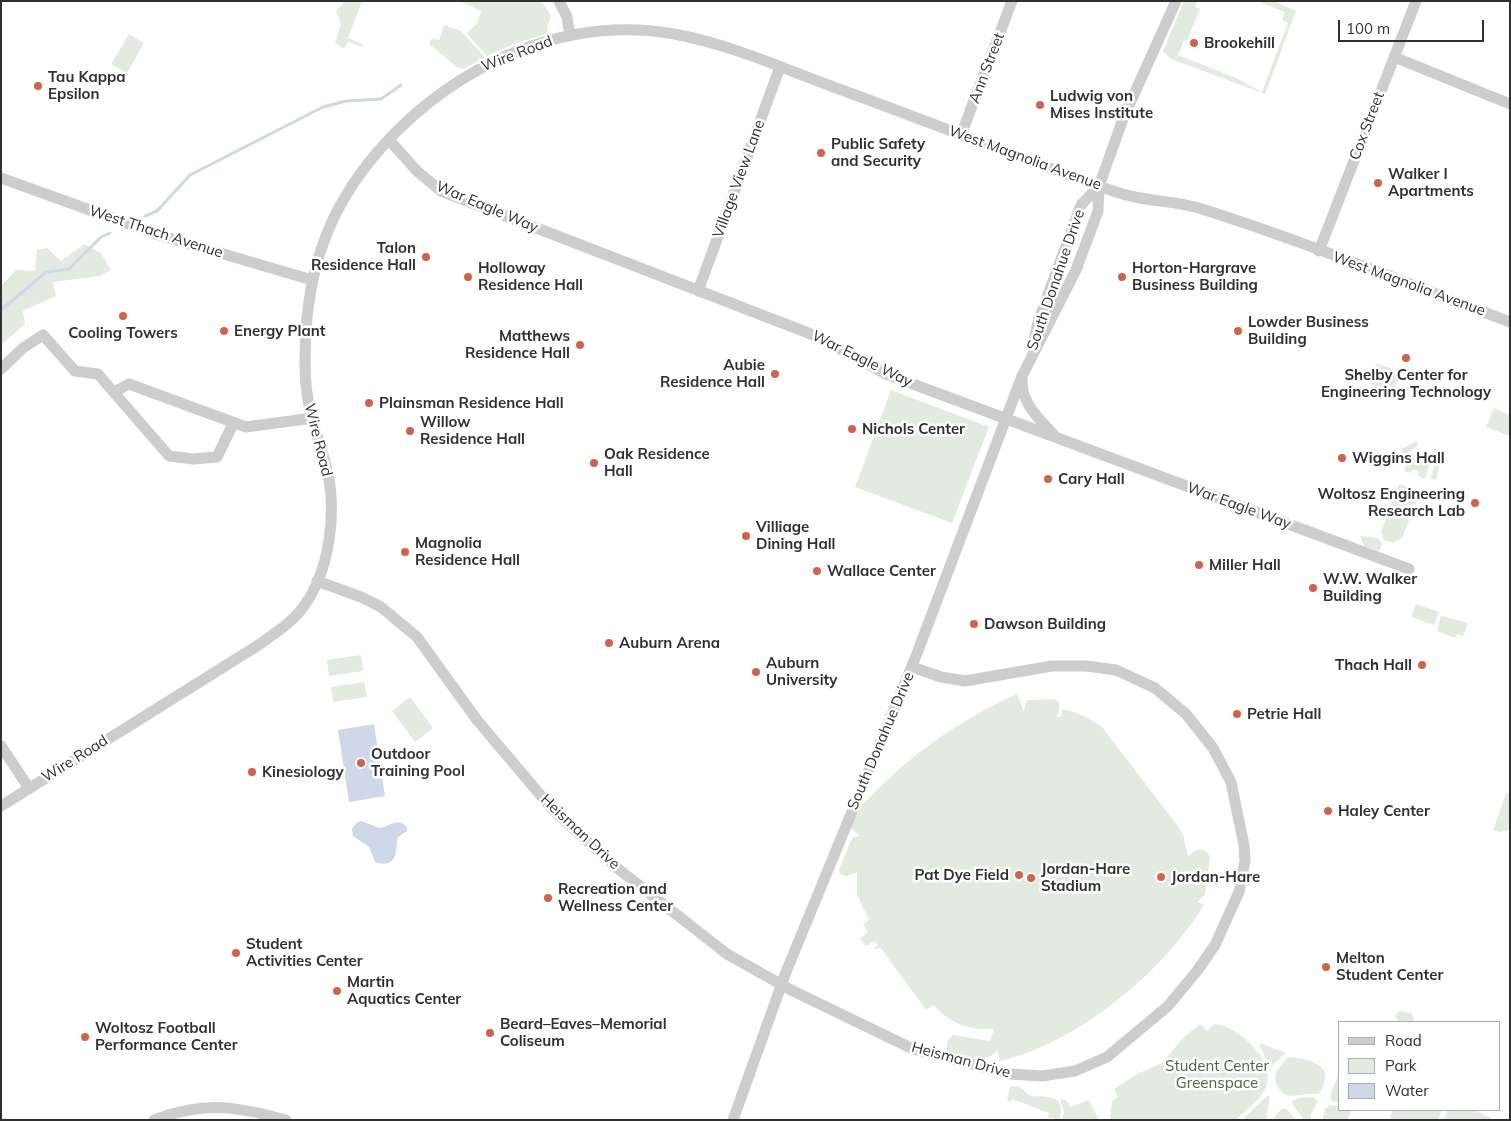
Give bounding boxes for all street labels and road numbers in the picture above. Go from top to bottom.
street label: Ann Street [965,30,1009,106]
street label: Wire Road [479,32,555,76]
street label: Cox Street [1346,89,1388,163]
street label: Village View Lane [709,117,769,241]
street label: West Magnolia Avenue [946,122,1104,194]
street label: War Eagle Way [433,177,541,237]
street label: West Thach Avenue [87,202,225,262]
street label: South Donahue Drive [1023,207,1089,353]
street label: West Magnolia Avenue [1330,248,1488,320]
street label: War Eagle Way [809,327,915,391]
street label: Wire Road [300,402,336,478]
street label: War Eagle Way [1185,479,1293,533]
street label: South Donahue Drive [844,669,918,813]
street label: Wire Road [39,732,111,786]
street label: Heisman Drive [537,791,623,873]
street label: Heisman Drive [910,1038,1012,1082]

